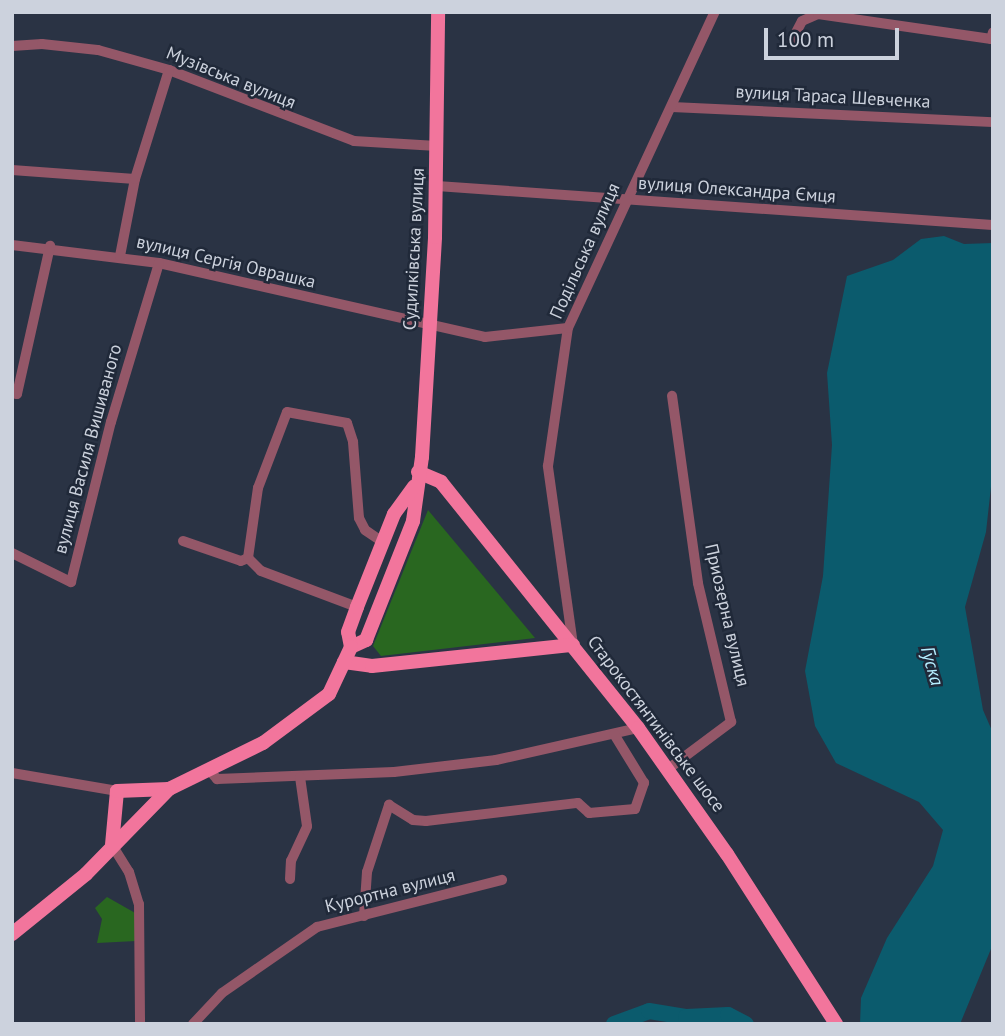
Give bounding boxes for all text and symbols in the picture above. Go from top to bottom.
scale bar [767,14,902,58]
text: 100 m [777,26,834,53]
street label: Музівська вулиця [163,42,299,114]
street label: вулиця Тараса Шевченка [735,81,931,113]
street label: Судилківська вулиця [399,167,429,331]
street label: вулиця Олександра Ємця [637,172,837,208]
street label: Подільська вулиця [545,180,625,322]
street label: вулиця Сергія Оврашка [134,231,318,293]
street label: вулиця Василя Вишиваного [50,342,126,556]
street label: Приозерна вулиця [700,542,754,688]
street label: Старокостянтинівське шосе [583,632,729,816]
water label: Гуска [916,644,948,688]
street label: Курортна вулиця [323,864,457,918]

